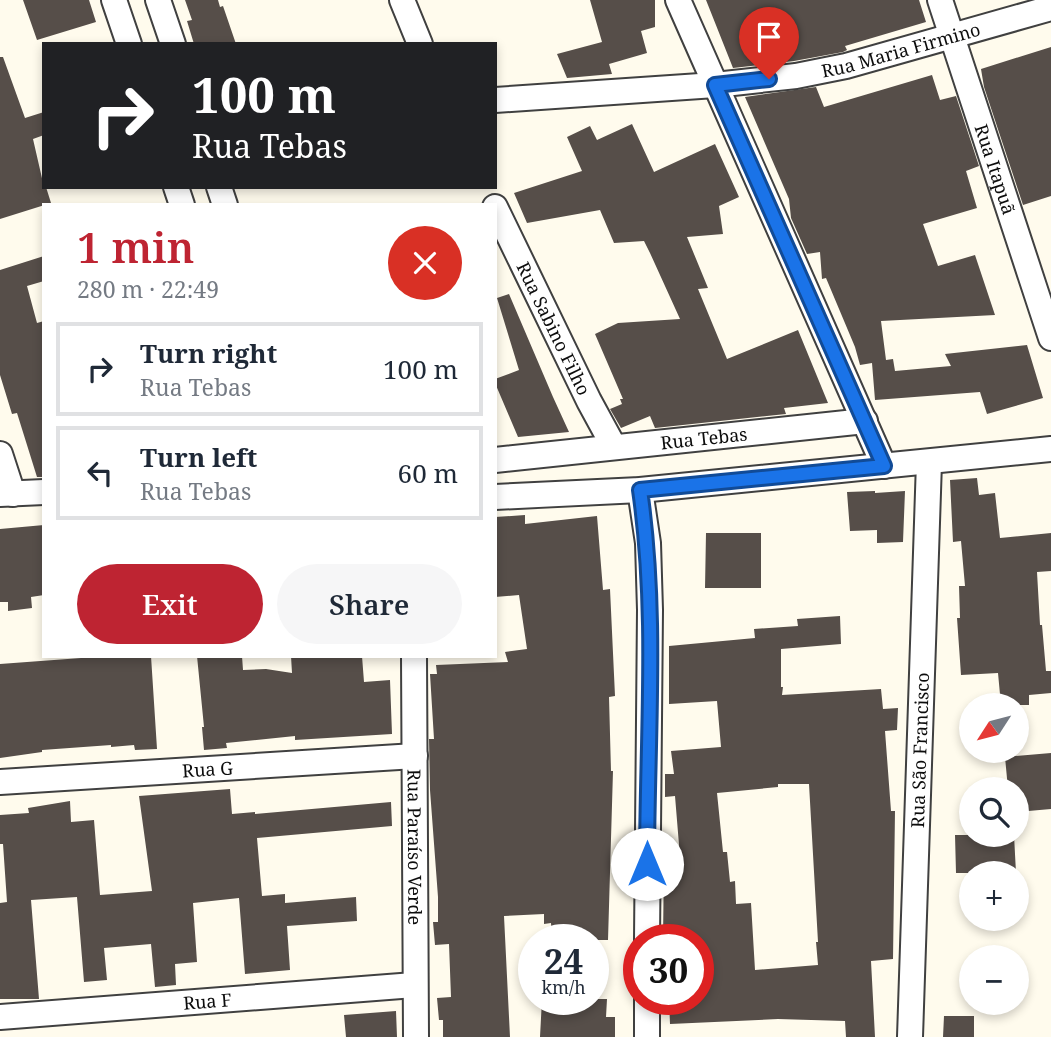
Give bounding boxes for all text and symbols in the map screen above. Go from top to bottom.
pin [739,7,799,79]
street label: Rua Maria Firmino [819,17,983,83]
icon: arrive [750,18,788,56]
text: 100 m [192,61,336,127]
icon: right [77,70,168,161]
street label: Rua Itapuã [970,121,1022,217]
text: Rua Tebas [192,124,347,167]
text: 1 min [77,218,194,275]
button: close [388,226,462,300]
street label: Rua Sabino Filho [511,258,596,399]
text: 280 m · 22:49 [77,273,219,305]
text: Turn right [140,335,277,371]
icon: right [81,350,119,388]
text: 100 m [383,351,458,387]
text: Rua Tebas [140,371,251,403]
street label: Rua Tebas [659,421,748,454]
text: Turn left [140,439,257,475]
icon: left [81,454,119,492]
text: 60 m [398,455,458,491]
text: Rua Tebas [140,475,251,507]
button: Exit [77,564,263,644]
button: Share [277,564,462,644]
street label: Rua São Francisco [905,672,934,828]
north arrow [959,693,1029,763]
map controls [959,693,1029,1015]
street label: Rua G [181,755,234,783]
street label: Rua Paraíso Verde [403,769,427,925]
button: search [959,777,1029,847]
position arrow [610,827,684,901]
button: + [959,861,1029,931]
speed limit sign: 30 [623,924,714,1015]
text: 24 [544,937,583,984]
button: − [959,945,1029,1015]
text: km/h [541,975,586,999]
street label: Rua F [182,987,233,1015]

